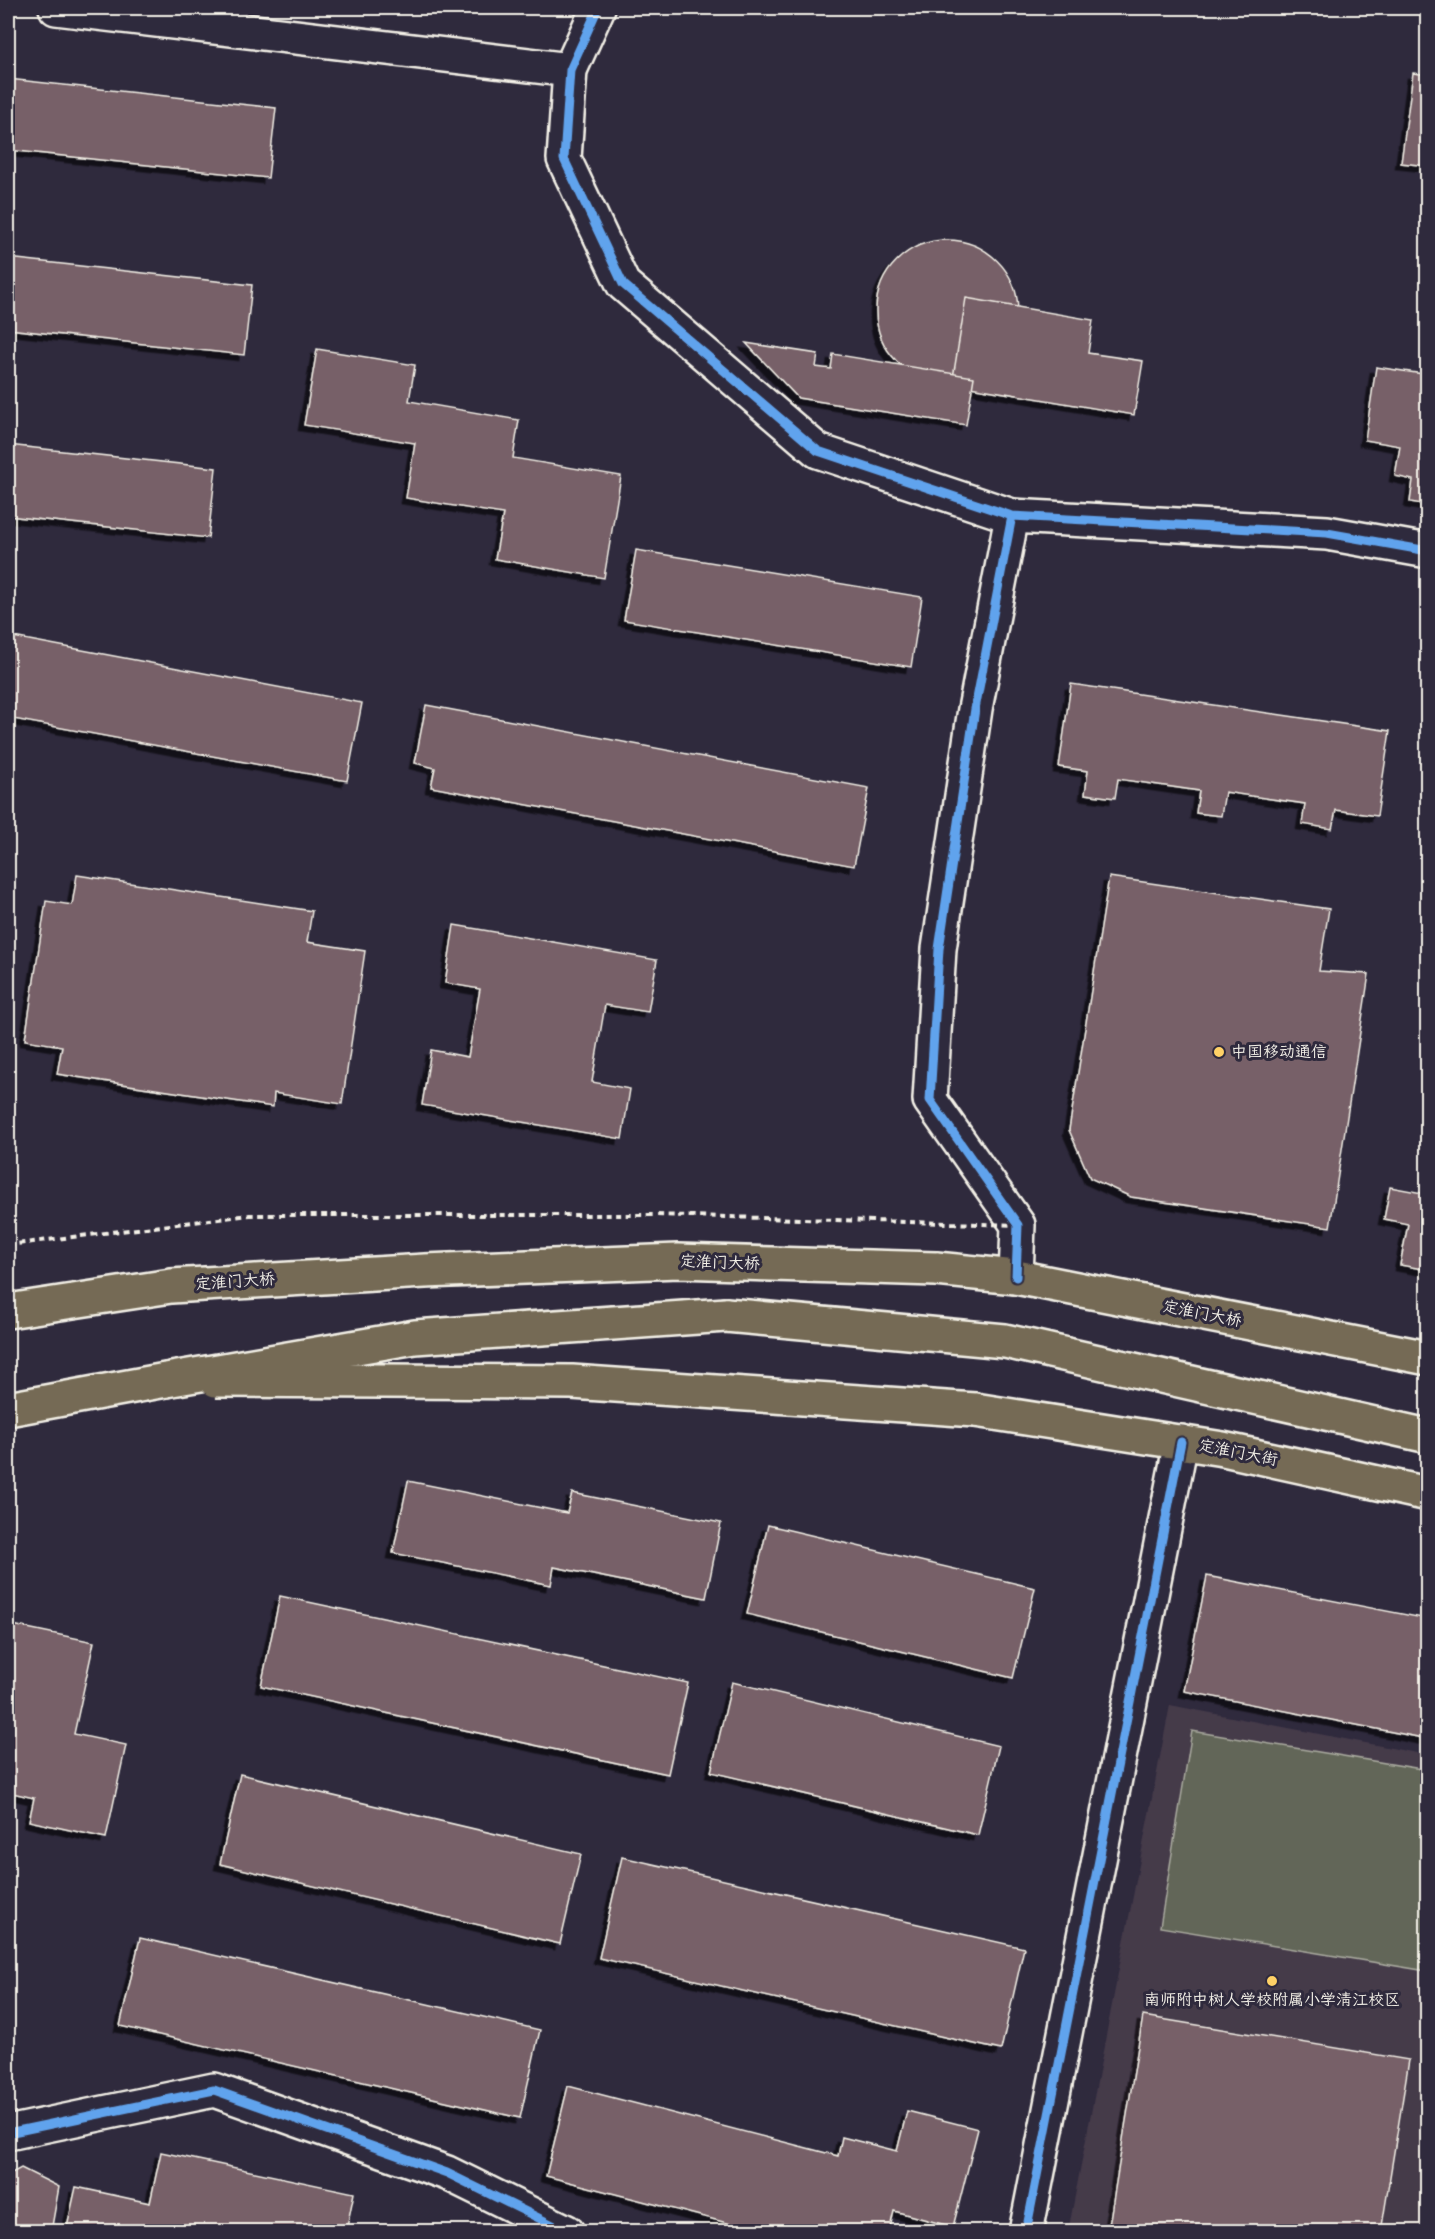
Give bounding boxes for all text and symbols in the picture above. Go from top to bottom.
place label: 中国移动通信 [1231,1043,1327,1062]
marker: 中国移动通信 [1212,1045,1226,1059]
street label: 定淮门大桥 [680,1252,760,1274]
street label: 定淮门大桥 [194,1270,276,1294]
street label: 定淮门大桥 [1161,1297,1243,1331]
street label: 定淮门大街 [1197,1436,1279,1470]
marker: 南师附中树人学校附属小学清江校区 [1265,1974,1279,1988]
place label: 南师附中树人学校附属小学清江校区 [1144,1991,1400,2010]

